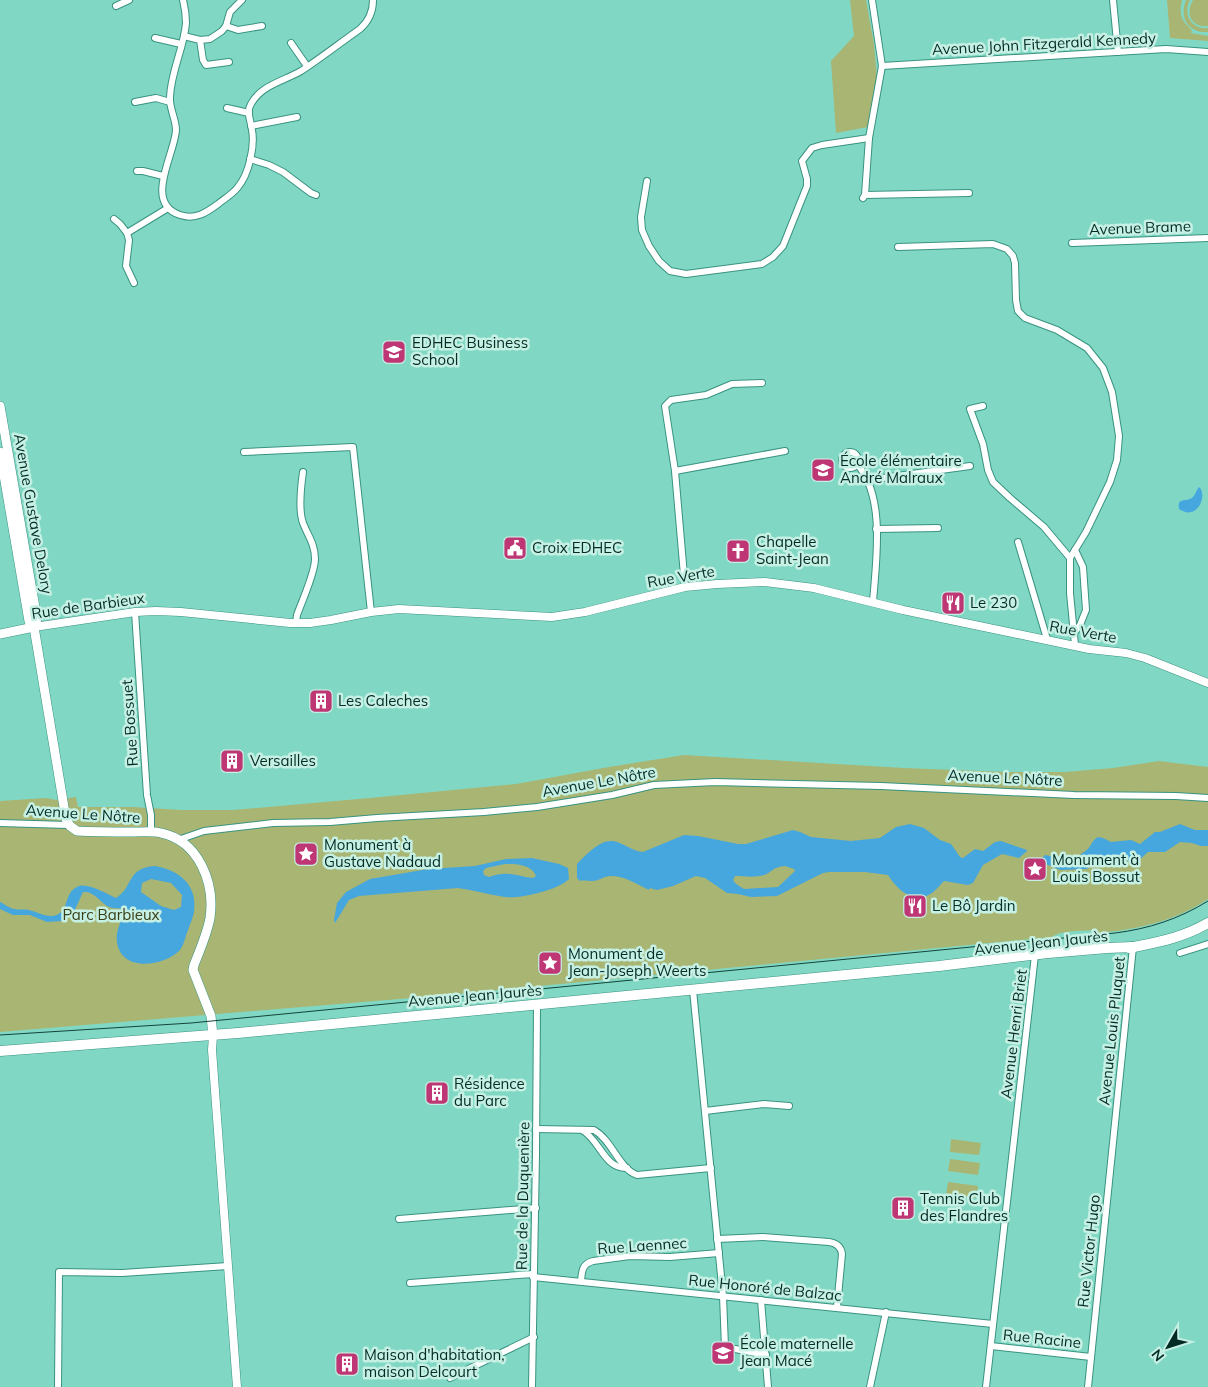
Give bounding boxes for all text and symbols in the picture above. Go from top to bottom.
street label: Avenue John Fitzgerald Kennedy [931,28,1157,59]
street label: Avenue Brame [1089,216,1191,239]
place label: EDHEC Business School [412,333,528,369]
school or university icon: EDHEC Business School [381,339,407,365]
street label: Avenue Gustave Delory [10,432,57,596]
place label: École élémentaire André Malraux [840,451,962,487]
school or university icon: École élémentaire André Malraux [810,457,836,483]
place label: Chapelle Saint-Jean [756,532,829,568]
public building icon: Croix EDHEC [502,535,528,561]
place label: Croix EDHEC [532,538,622,557]
church icon: Chapelle Saint-Jean [725,538,751,564]
street label: Rue Verte [646,561,716,592]
street label: Rue de Barbieux [30,588,146,623]
restaurant icon: Le 230 [940,590,966,616]
place label: Le 230 [970,593,1017,612]
street label: Rue Verte [1048,616,1118,647]
street label: Rue Bossuet [117,679,142,767]
building icon: Les Caleches [308,688,334,714]
place label: Les Caleches [338,691,428,710]
building icon: Versailles [219,748,245,774]
place label: Versailles [250,751,316,770]
street label: Avenue Le Nôtre [541,762,657,801]
street label: Avenue Le Nôtre [947,765,1063,790]
street label: Avenue Le Nôtre [25,800,141,827]
place label: Monument à Gustave Nadaud [324,835,441,871]
place icon: Monument à Gustave Nadaud [293,841,319,867]
place label: Monument à Louis Bossut [1052,850,1140,886]
place icon: Monument à Louis Bossut [1022,856,1048,882]
restaurant icon: Le Bô Jardin [902,893,928,919]
place label: Le Bô Jardin [932,896,1016,915]
park label: Parc Barbieux [62,905,160,924]
street label: Avenue Jean Jaurès [973,926,1109,959]
place label: Monument de Jean-Joseph Weerts [568,944,706,980]
place icon: Monument de Jean-Joseph Weerts [537,950,563,976]
street label: Avenue Louis Pluquet [1094,956,1129,1106]
street label: Avenue Henri Briet [996,968,1031,1100]
street label: Avenue Jean Jaurès [407,980,543,1011]
place label: Résidence du Parc [454,1074,525,1110]
building icon: Résidence du Parc [424,1080,450,1106]
street label: Rue de la Duquenière [512,1122,533,1270]
place label: Tennis Club des Flandres [920,1189,1008,1225]
street label: Rue Victor Hugo [1073,1194,1104,1308]
building icon: Tennis Club des Flandres [890,1195,916,1221]
street label: Rue Laennec [597,1233,687,1258]
street label: Rue Honoré de Balzac [688,1270,843,1305]
north arrow [1143,1322,1193,1372]
street label: Rue Racine [1002,1325,1082,1352]
place label: École maternelle Jean Macé [740,1334,853,1370]
school or university icon: École maternelle Jean Macé [710,1340,736,1366]
place label: Maison d'habitation, maison Delcourt [364,1345,505,1381]
text: N [1148,1345,1168,1365]
building icon: Maison d'habitation, maison Delcourt [334,1351,360,1377]

